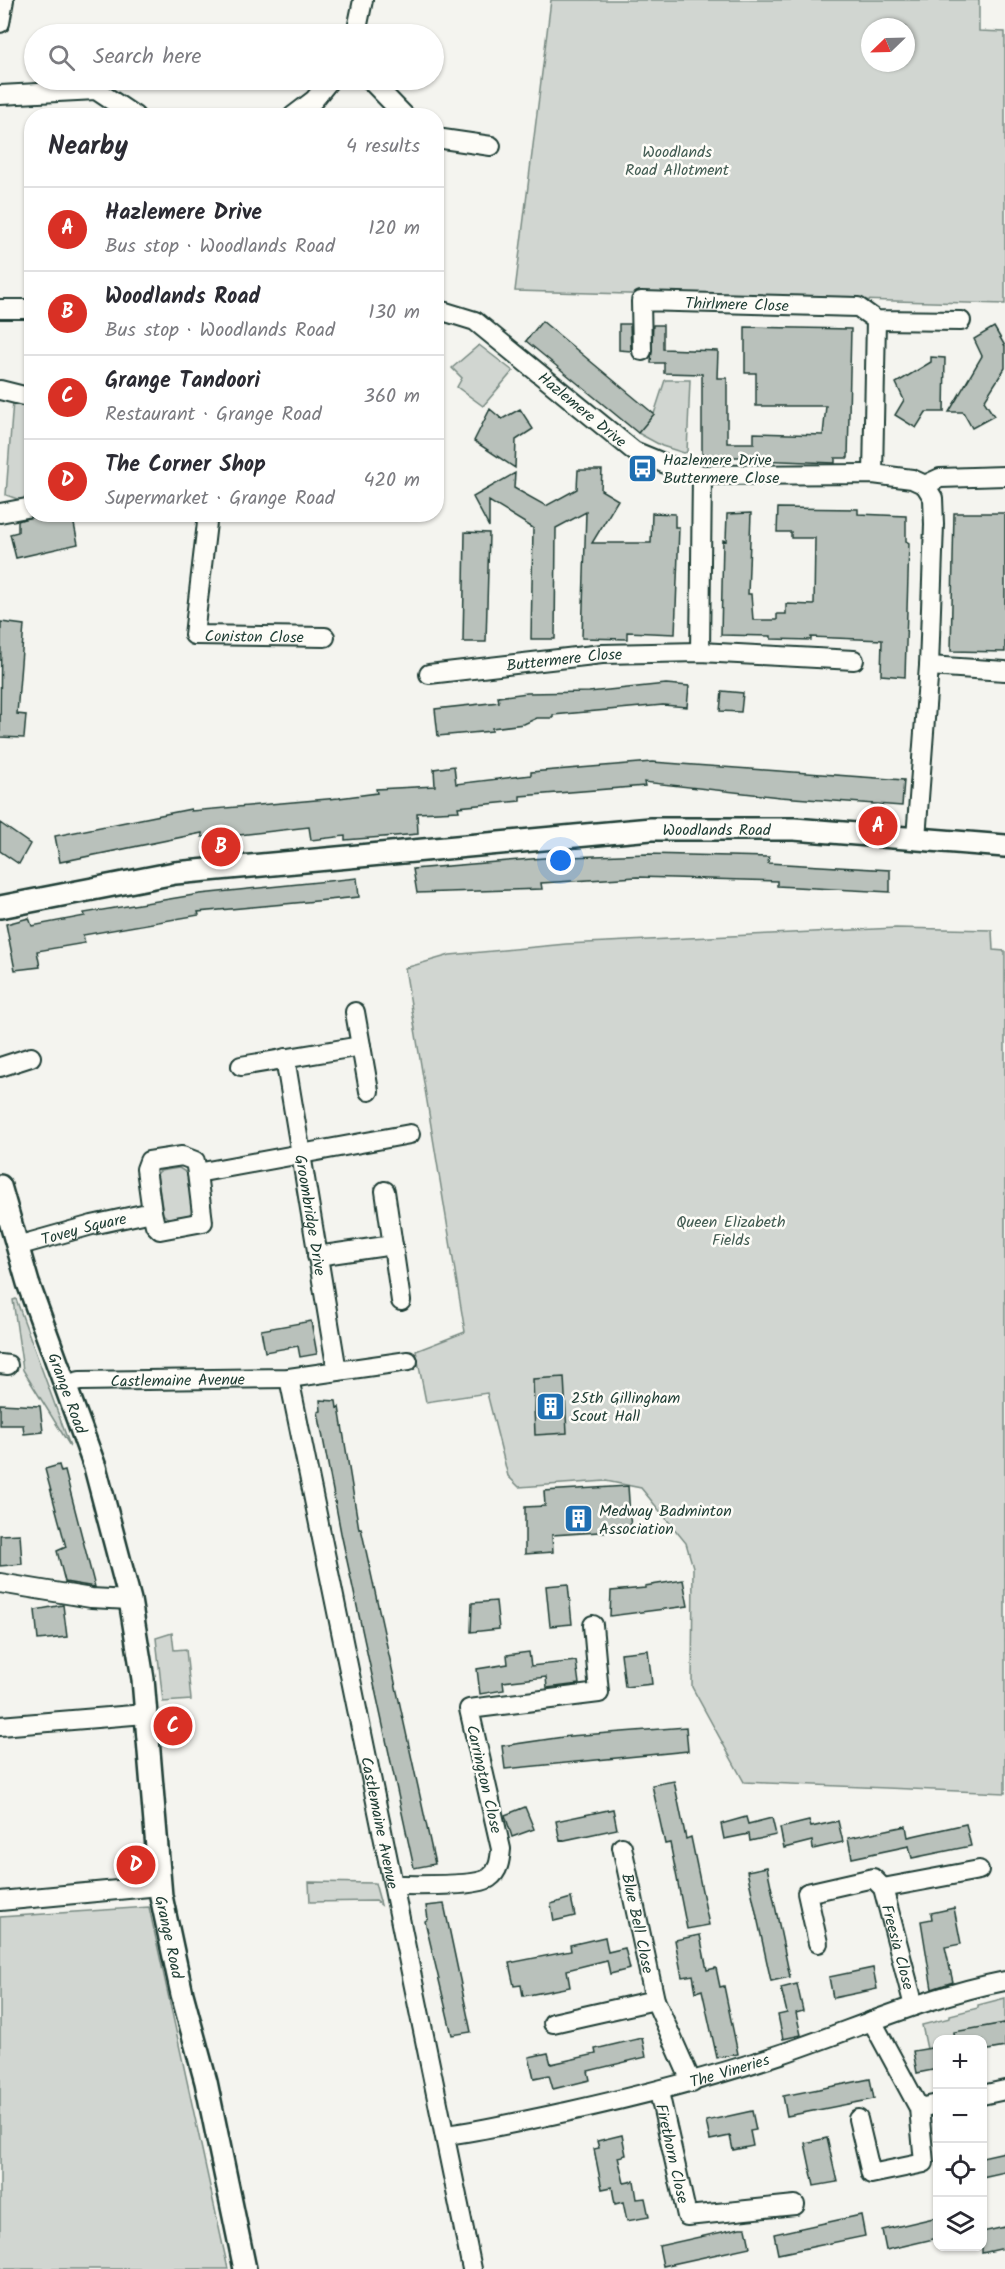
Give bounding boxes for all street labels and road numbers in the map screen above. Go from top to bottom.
street label: Thirlmere Close [685,291,789,319]
street label: Hazlemere Drive [532,366,632,454]
street label: Coniston Close [204,624,304,651]
street label: Buttermere Close [505,643,622,679]
street label: Woodlands Road [663,818,772,843]
street label: Groombridge Drive [287,1153,332,1278]
street label: Tovey Square [38,1207,129,1253]
street label: Grange Road [40,1350,93,1438]
street label: Castlemaine Avenue [110,1368,245,1395]
street label: Carrington Close [459,1723,508,1836]
street label: Castlemaine Avenue [353,1755,405,1891]
street label: Blue Bell Close [614,1871,660,1976]
street label: Grange Road [147,1893,190,1982]
street label: Freesia Close [874,1902,920,1993]
street label: The Vineries [687,2048,773,2095]
street label: Firethorn Close [648,2101,695,2206]

